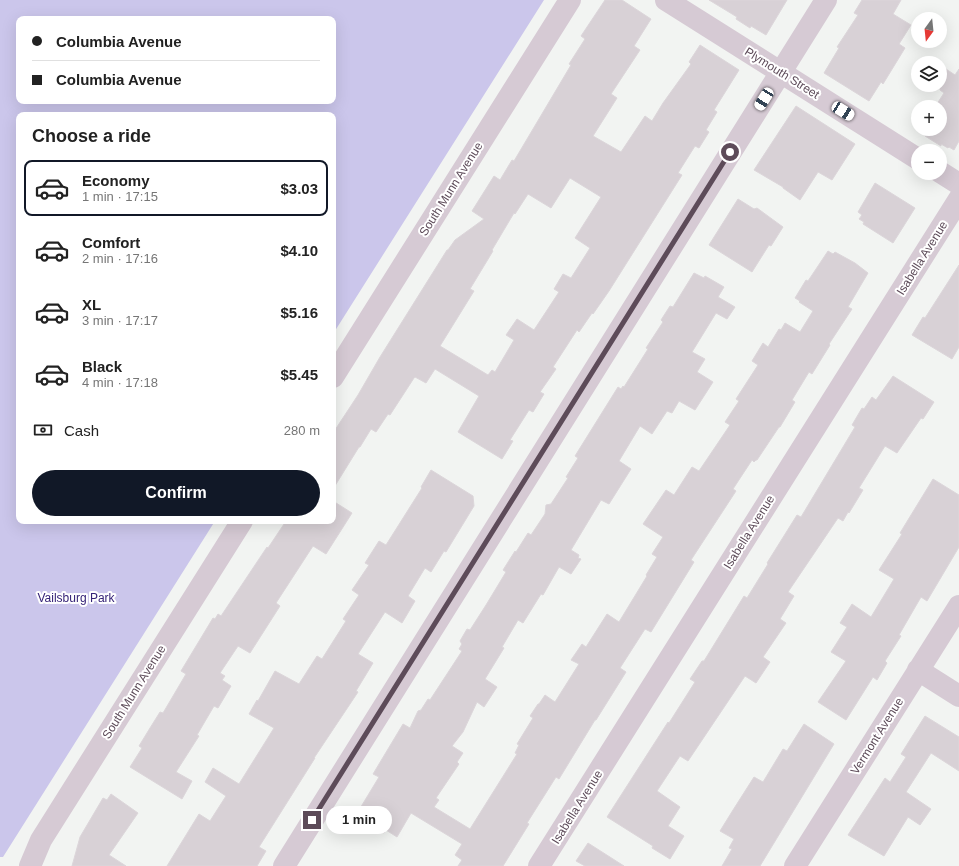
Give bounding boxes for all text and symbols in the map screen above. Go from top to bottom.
north arrow [911,12,947,48]
map controls [911,12,947,180]
text: Columbia Avenue [56,33,182,50]
street label: Plymouth Street [742,44,822,102]
button: layers [911,56,947,92]
text: Columbia Avenue [56,71,182,88]
car [753,86,775,112]
car [830,100,856,122]
button: + [911,100,947,136]
text: Choose a ride [32,126,151,146]
street label: South Munn Avenue [416,139,486,238]
route start [721,143,739,161]
button: − [911,144,947,180]
icon: car [34,170,70,206]
text: Economy [82,172,150,189]
text: $3.03 [280,180,318,197]
text: 1 min · 17:15 [82,189,158,204]
street label: Isabella Avenue [894,218,951,298]
icon: car [34,232,70,268]
text: Comfort [82,234,140,251]
text: $4.10 [280,242,318,259]
text: 2 min · 17:16 [82,251,158,266]
icon: car [34,294,70,330]
text: XL [82,296,101,313]
text: $5.16 [280,304,318,321]
text: 3 min · 17:17 [82,313,158,328]
icon: car [34,356,70,392]
text: Black [82,358,122,375]
text: $5.45 [280,366,318,383]
text: 4 min · 17:18 [82,375,158,390]
icon: cash [32,419,54,441]
text: Cash [64,422,99,439]
text: 280 m [284,423,320,438]
button: Confirm [32,470,320,516]
street label: Isabella Avenue [721,492,778,572]
park label: Vailsburg Park [37,591,116,605]
street label: South Munn Avenue [99,642,169,741]
street label: Vermont Avenue [848,695,906,777]
street label: Isabella Avenue [549,767,606,847]
callout: 1 min [326,806,392,834]
route end [303,811,321,829]
text: 1 min [342,812,376,827]

